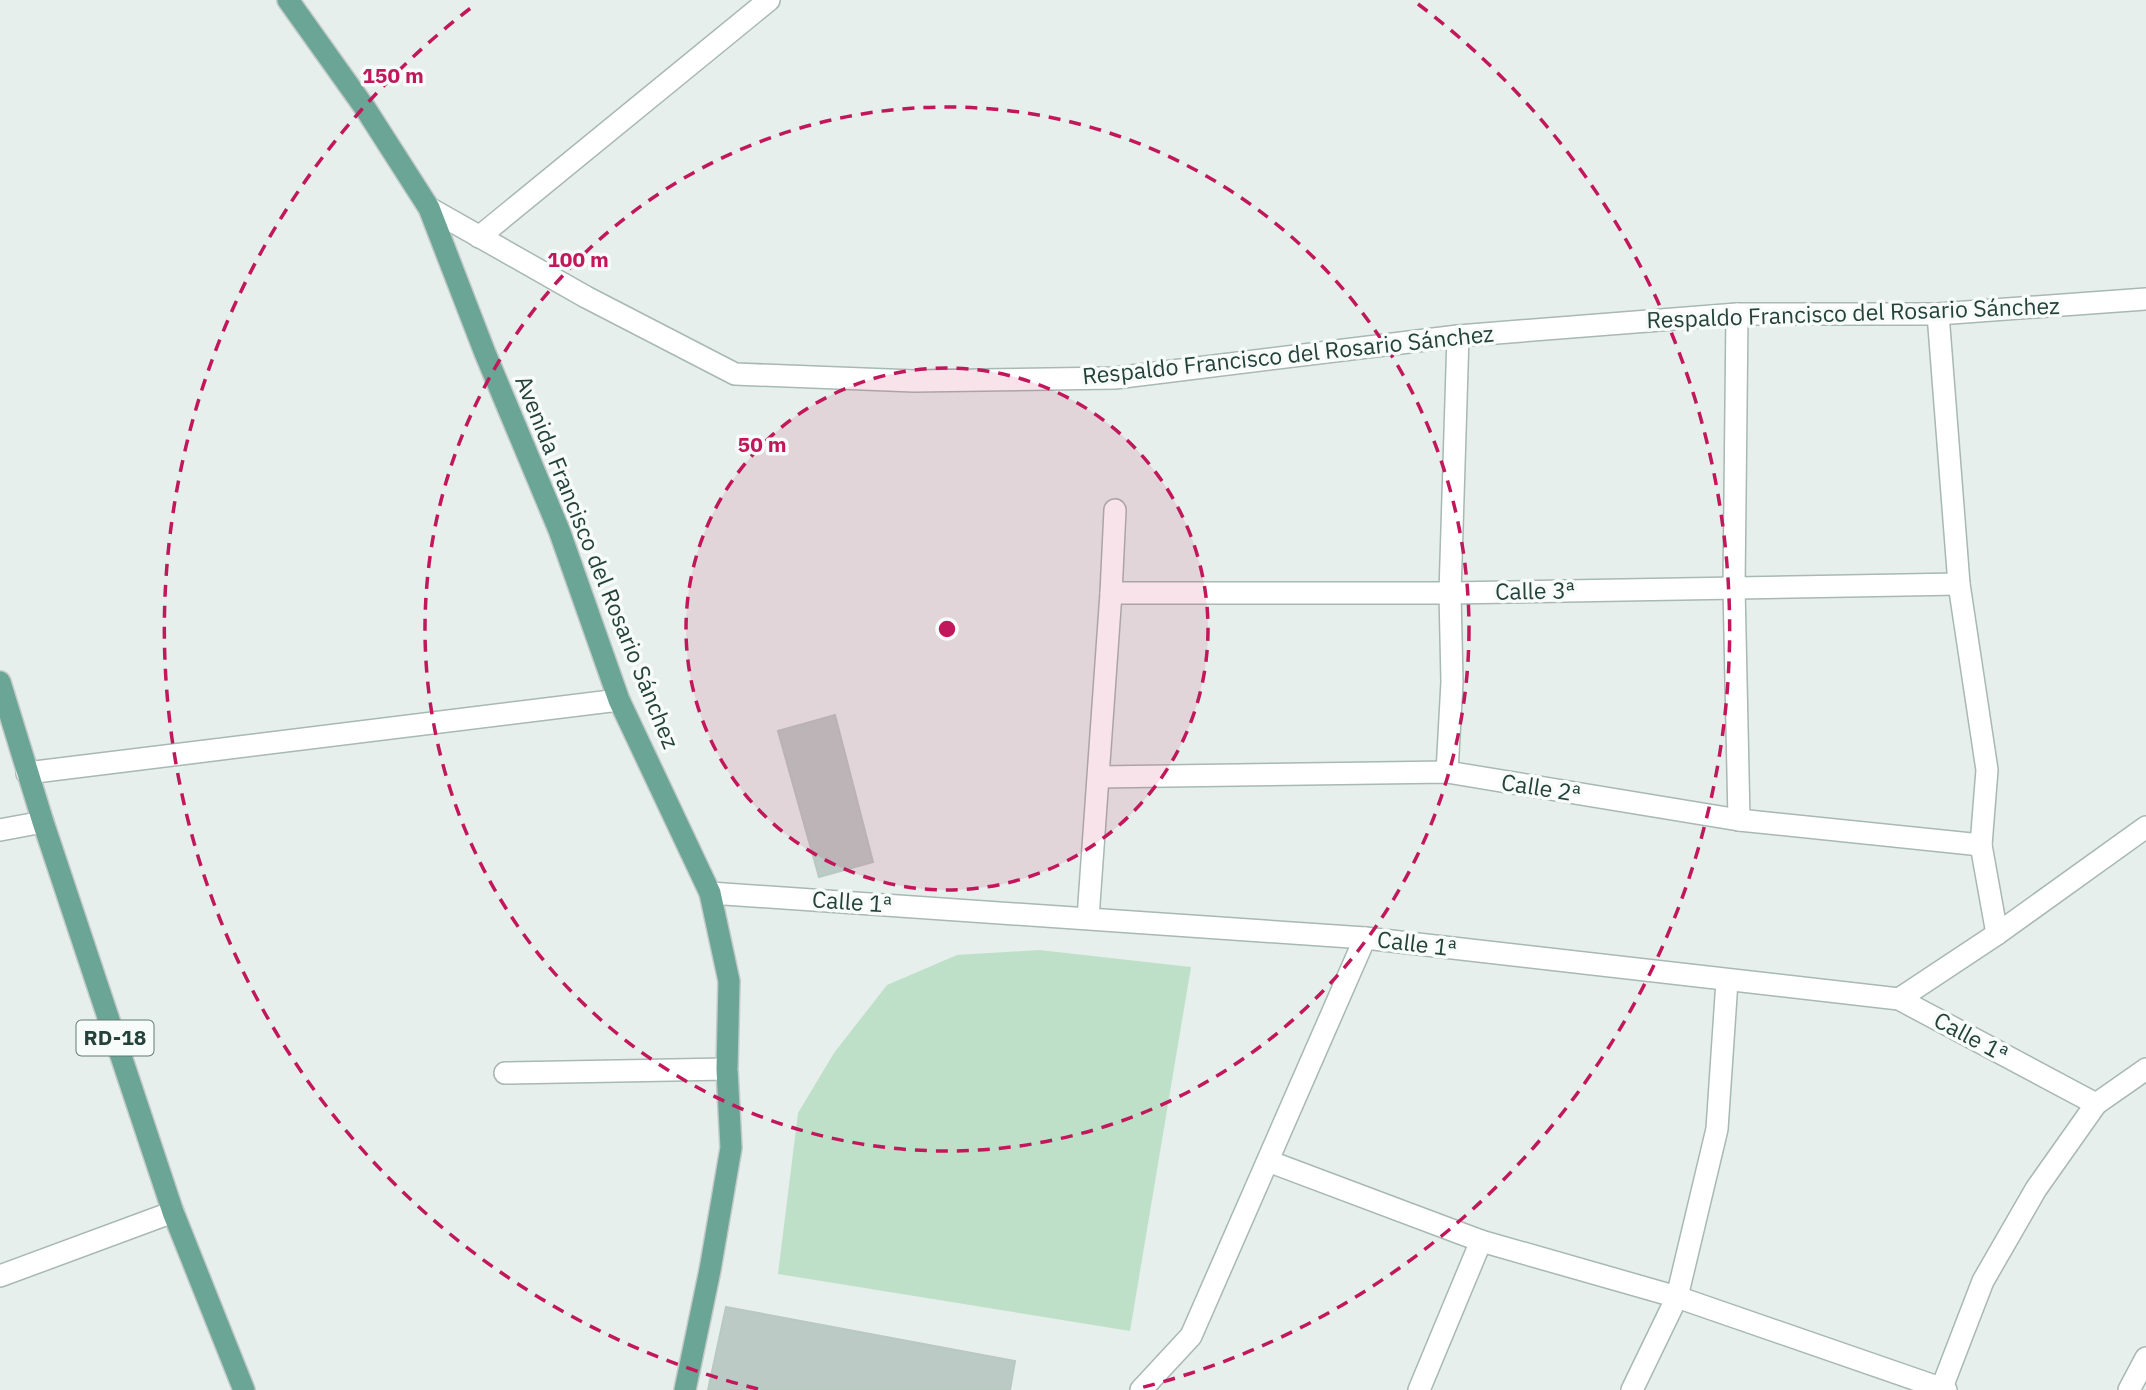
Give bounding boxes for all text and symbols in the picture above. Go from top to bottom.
text: 150 m [362,61,424,89]
text: 100 m [547,245,609,273]
street label: Respaldo Francisco del Rosario Sánchez [1646,290,2060,334]
street label: Respaldo Francisco del Rosario Sánchez [1081,317,1495,391]
street label: Avenida Francisco del Rosario Sánchez [509,371,687,753]
text: 50 m [738,430,786,458]
street label: Calle 3ª [1495,574,1575,606]
centre of rings [935,617,959,641]
street label: Calle 2ª [1499,766,1583,808]
street label: Calle 1ª [811,883,893,919]
street label: Calle 1ª [1376,923,1459,963]
street label: Calle 1ª [1929,1004,2014,1068]
road number: RD-18 [76,1020,154,1056]

